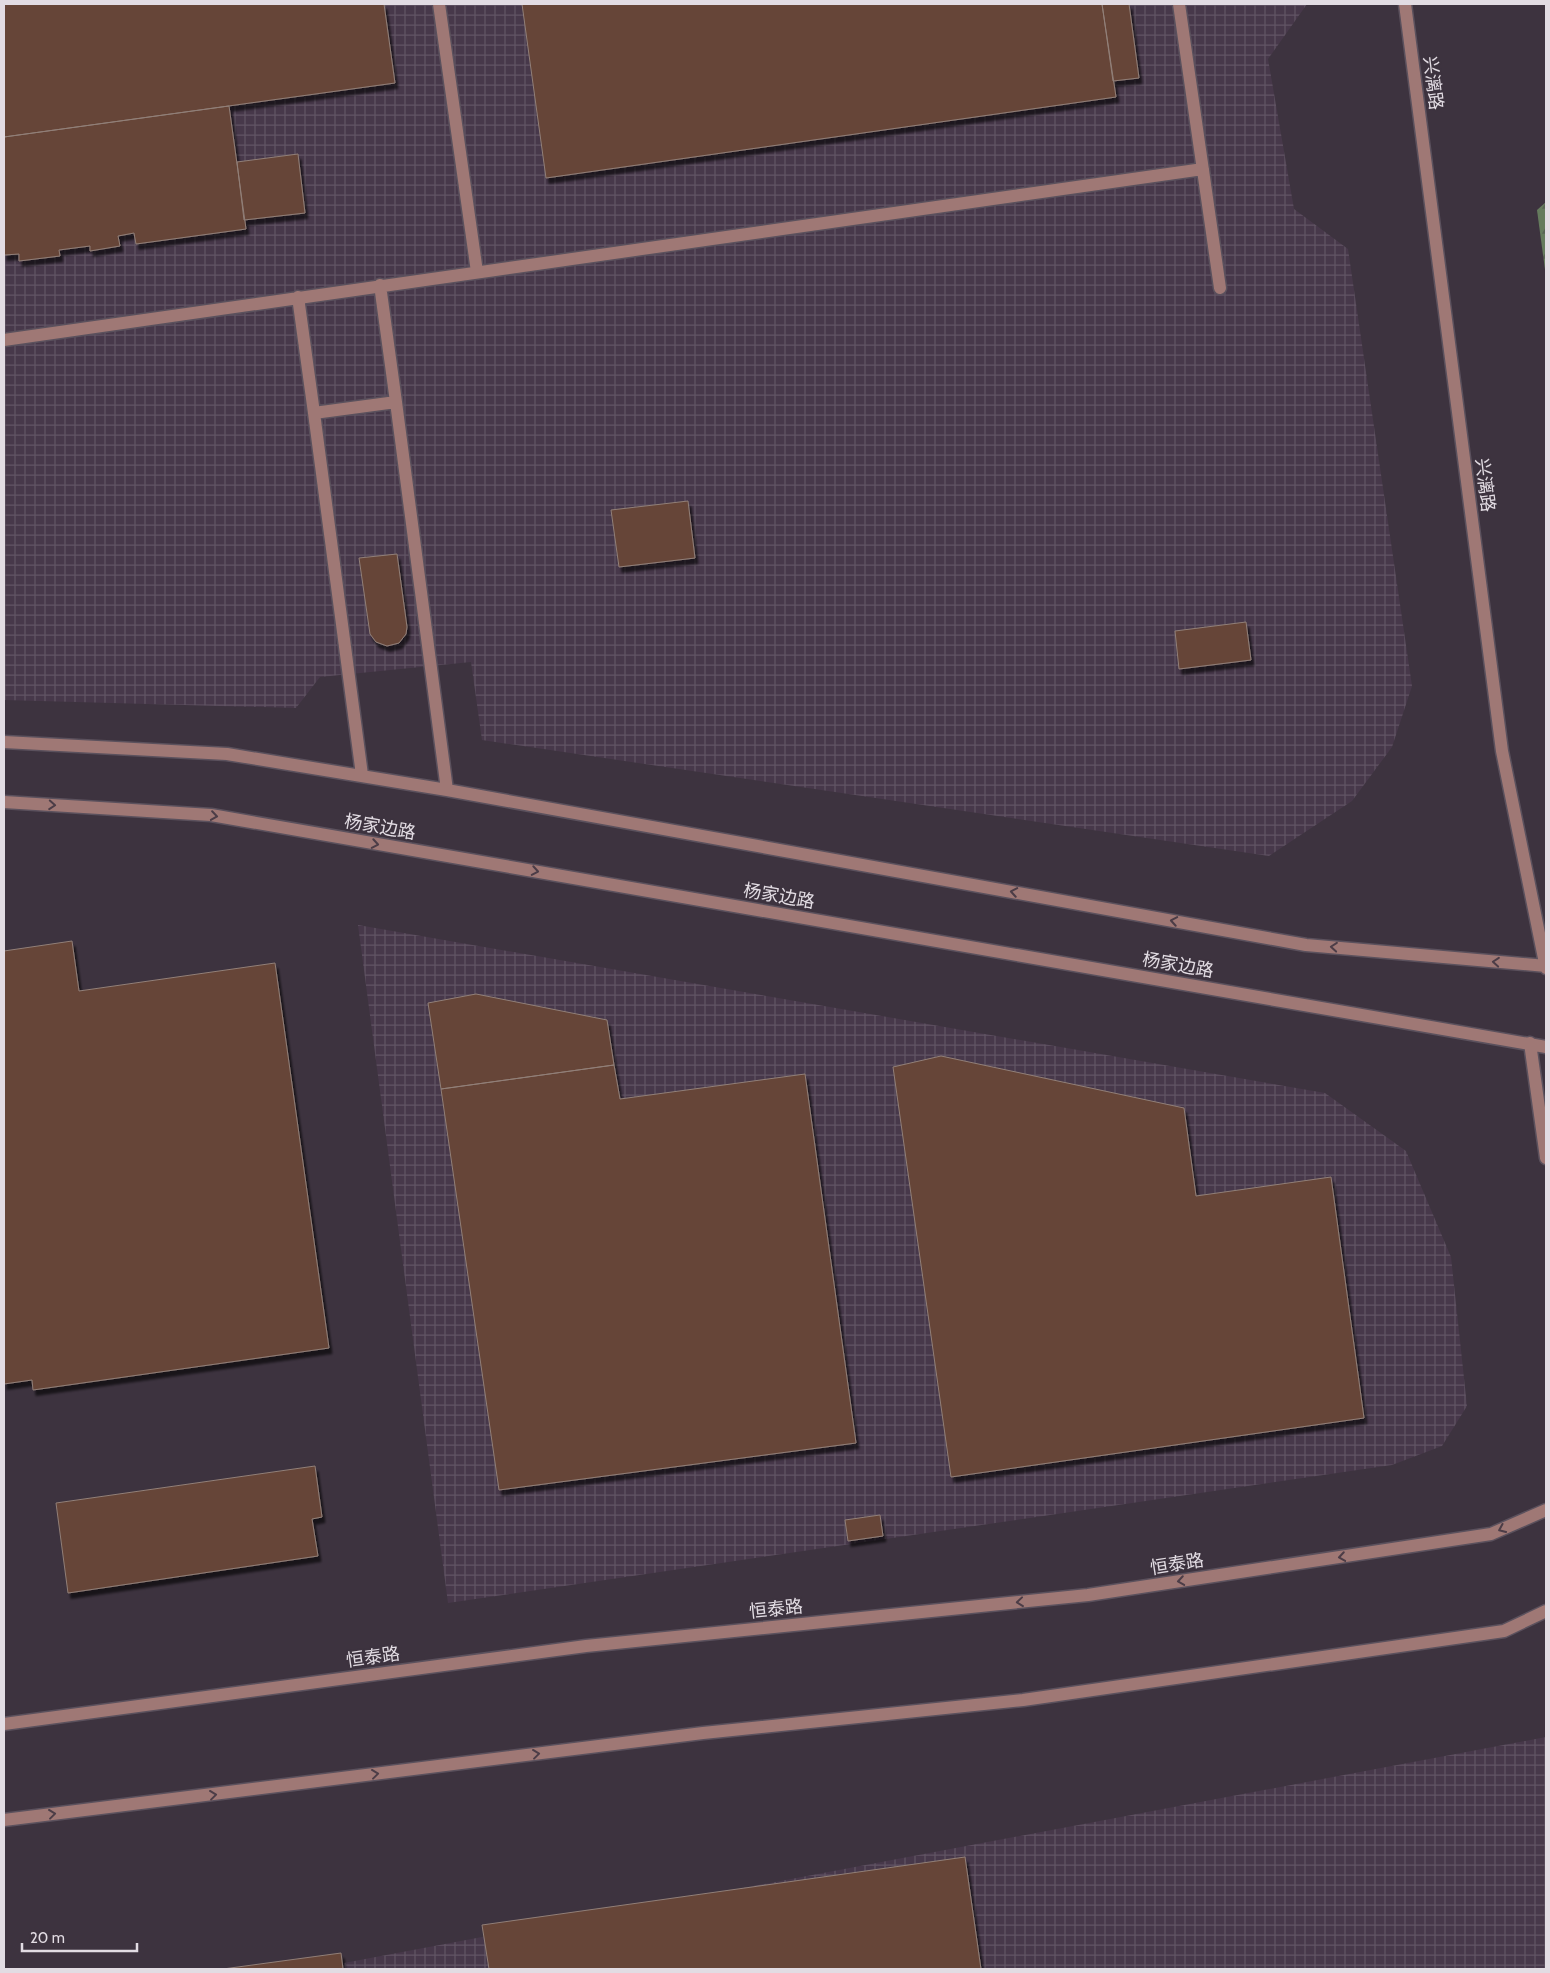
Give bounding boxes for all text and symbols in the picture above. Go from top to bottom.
street label: 兴漓路 [1419,55,1447,111]
street label: 兴漓路 [1471,457,1499,513]
one-way arrow [49,799,57,810]
one-way arrow [211,810,219,821]
street label: 杨家边路 [343,810,417,844]
one-way arrow [370,838,379,848]
one-way arrow [530,866,539,876]
street label: 杨家边路 [742,879,816,913]
one-way arrow [1010,888,1019,898]
one-way arrow [1170,917,1179,927]
one-way arrow [1330,942,1338,953]
street label: 杨家边路 [1141,948,1215,982]
one-way arrow [1492,956,1500,967]
one-way arrow [1498,1523,1507,1534]
street label: 恒泰路 [1149,1549,1205,1579]
one-way arrow [1337,1551,1346,1561]
one-way arrow [1177,1575,1185,1586]
street label: 恒泰路 [748,1595,804,1623]
one-way arrow [1016,1596,1024,1607]
street label: 恒泰路 [345,1642,401,1672]
one-way arrow [532,1749,540,1760]
one-way arrow [371,1769,379,1780]
one-way arrow [209,1790,218,1800]
one-way arrow [48,1809,56,1820]
scale bar [22,1920,138,1952]
text: 20 m [30,1929,65,1947]

